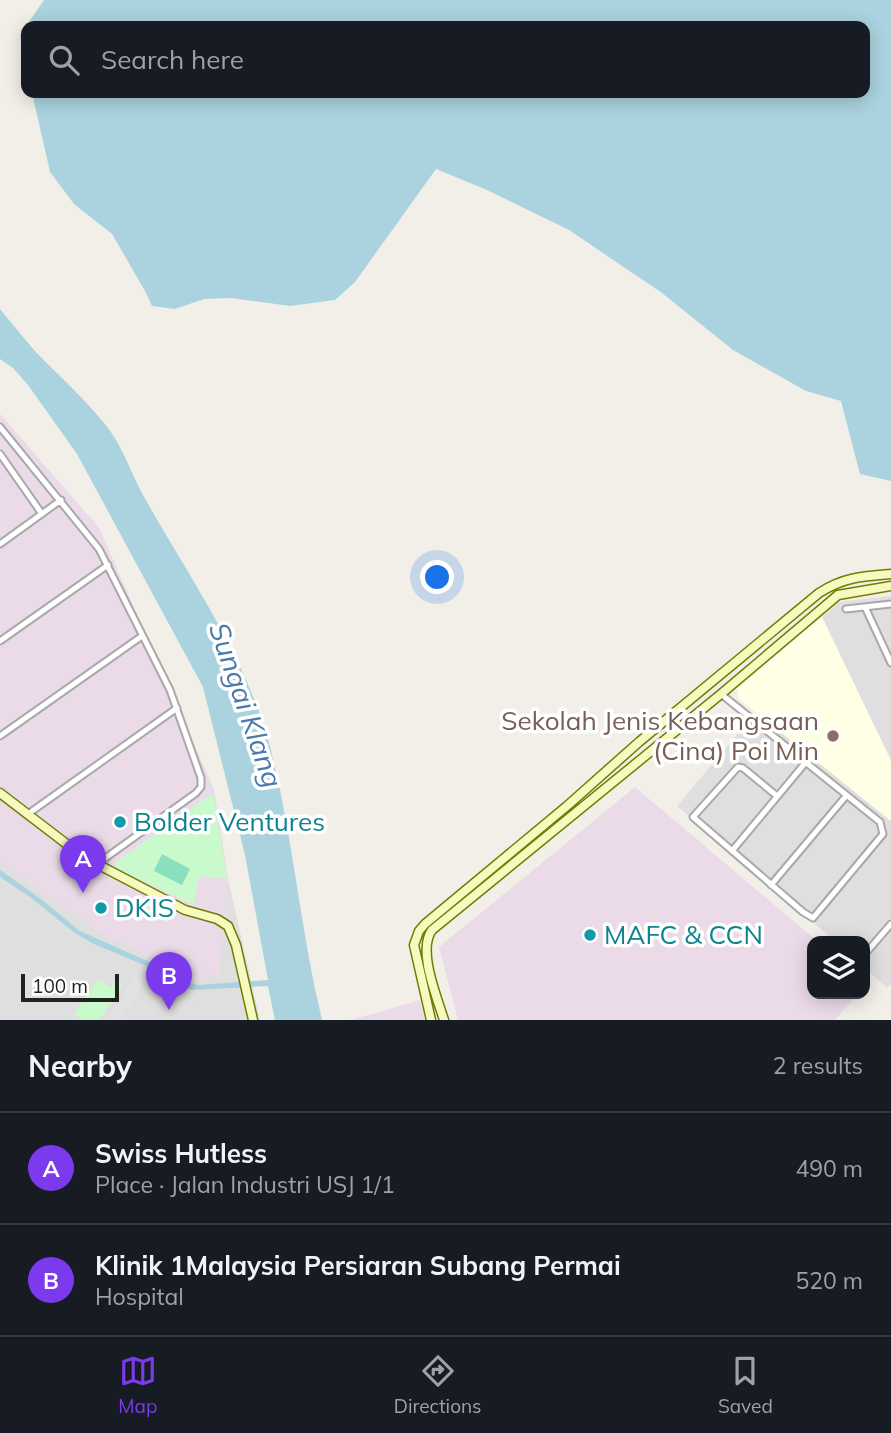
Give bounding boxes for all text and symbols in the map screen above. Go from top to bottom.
search box [21,21,870,98]
icon: search [45,41,83,79]
text: Search here [101,43,244,76]
your location [420,560,454,594]
water label: Sungai Klang [202,618,291,792]
place label: Sekolah Jenis Kebangsaan (Cina) Poi Min [501,704,819,767]
marker: Sekolah Jenis Kebangsaan (Cina) Poi Min [825,728,841,744]
place label: Bolder Ventures [134,805,325,838]
marker: Bolder Ventures [112,814,128,830]
pin: A [60,835,106,893]
place label: DKIS [115,891,174,924]
marker: DKIS [93,900,109,916]
place label: MAFC & CCN [604,918,763,951]
marker: MAFC & CCN [582,927,598,943]
map controls [807,936,870,999]
button: layers [807,936,870,999]
pin: B [146,952,192,1010]
scale bar [21,971,119,1003]
text: 100 m [32,974,88,998]
text: Nearby [28,1047,132,1085]
text: 2 results [773,1051,863,1080]
text: Swiss Hutless [95,1137,267,1170]
text: A [42,1154,60,1183]
text: 490 m [795,1154,863,1183]
text: Place · Jalan Industri USJ 1/1 [95,1170,395,1199]
text: Klinik 1Malaysia Persiaran Subang Permai [95,1249,621,1282]
text: B [43,1266,59,1295]
text: 520 m [795,1266,863,1295]
text: Hospital [95,1282,184,1311]
tab: Map [118,1352,157,1418]
tab: Directions [394,1352,482,1418]
tab: Saved [718,1352,773,1418]

